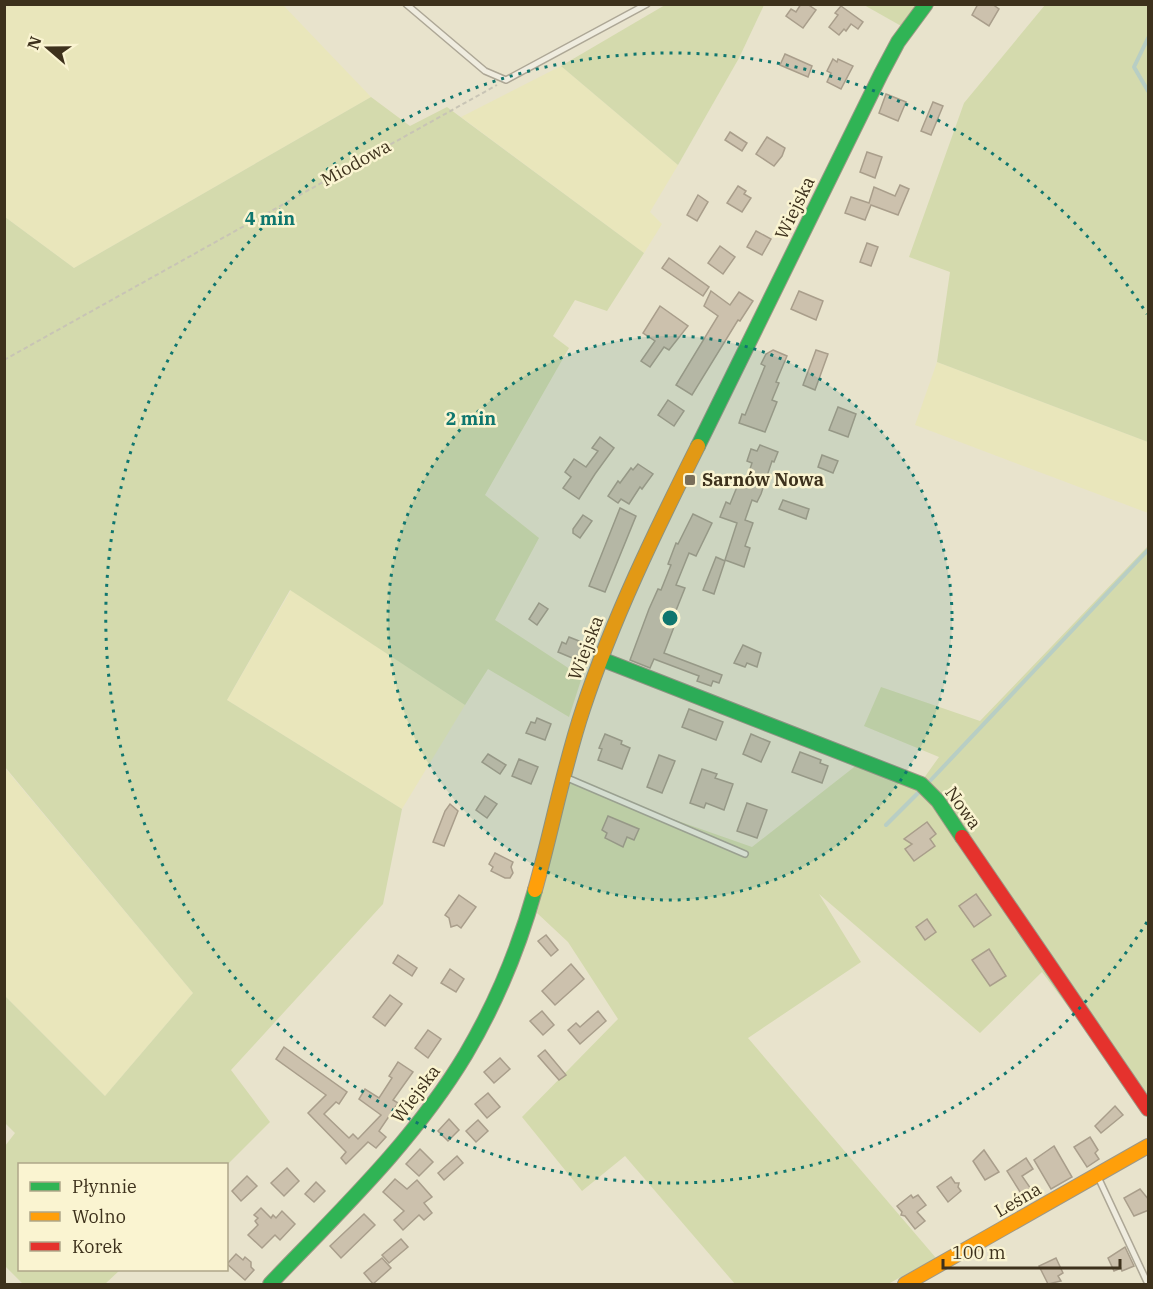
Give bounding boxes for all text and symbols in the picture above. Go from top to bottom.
north arrow [18,18,78,78]
text: N [22,34,45,52]
street label: Miodowa [317,134,395,191]
street label: Wiejska [770,172,820,243]
text: 4 min [245,207,295,230]
text: 2 min [446,407,496,430]
place label: Sarnów Nowa [702,468,824,491]
marker: Sarnów Nowa [683,473,697,487]
centre of rings [660,608,680,628]
street label: Wiejska [563,612,608,683]
street label: Nowa [940,782,987,834]
street label: Wiejska [386,1060,445,1127]
legend [18,1163,228,1271]
text: Płynnie [72,1175,137,1198]
street label: Leśna [990,1177,1045,1222]
text: Wolno [72,1205,126,1228]
scale bar [943,1232,1120,1270]
text: Korek [72,1235,123,1258]
text: 100 m [952,1241,1006,1264]

